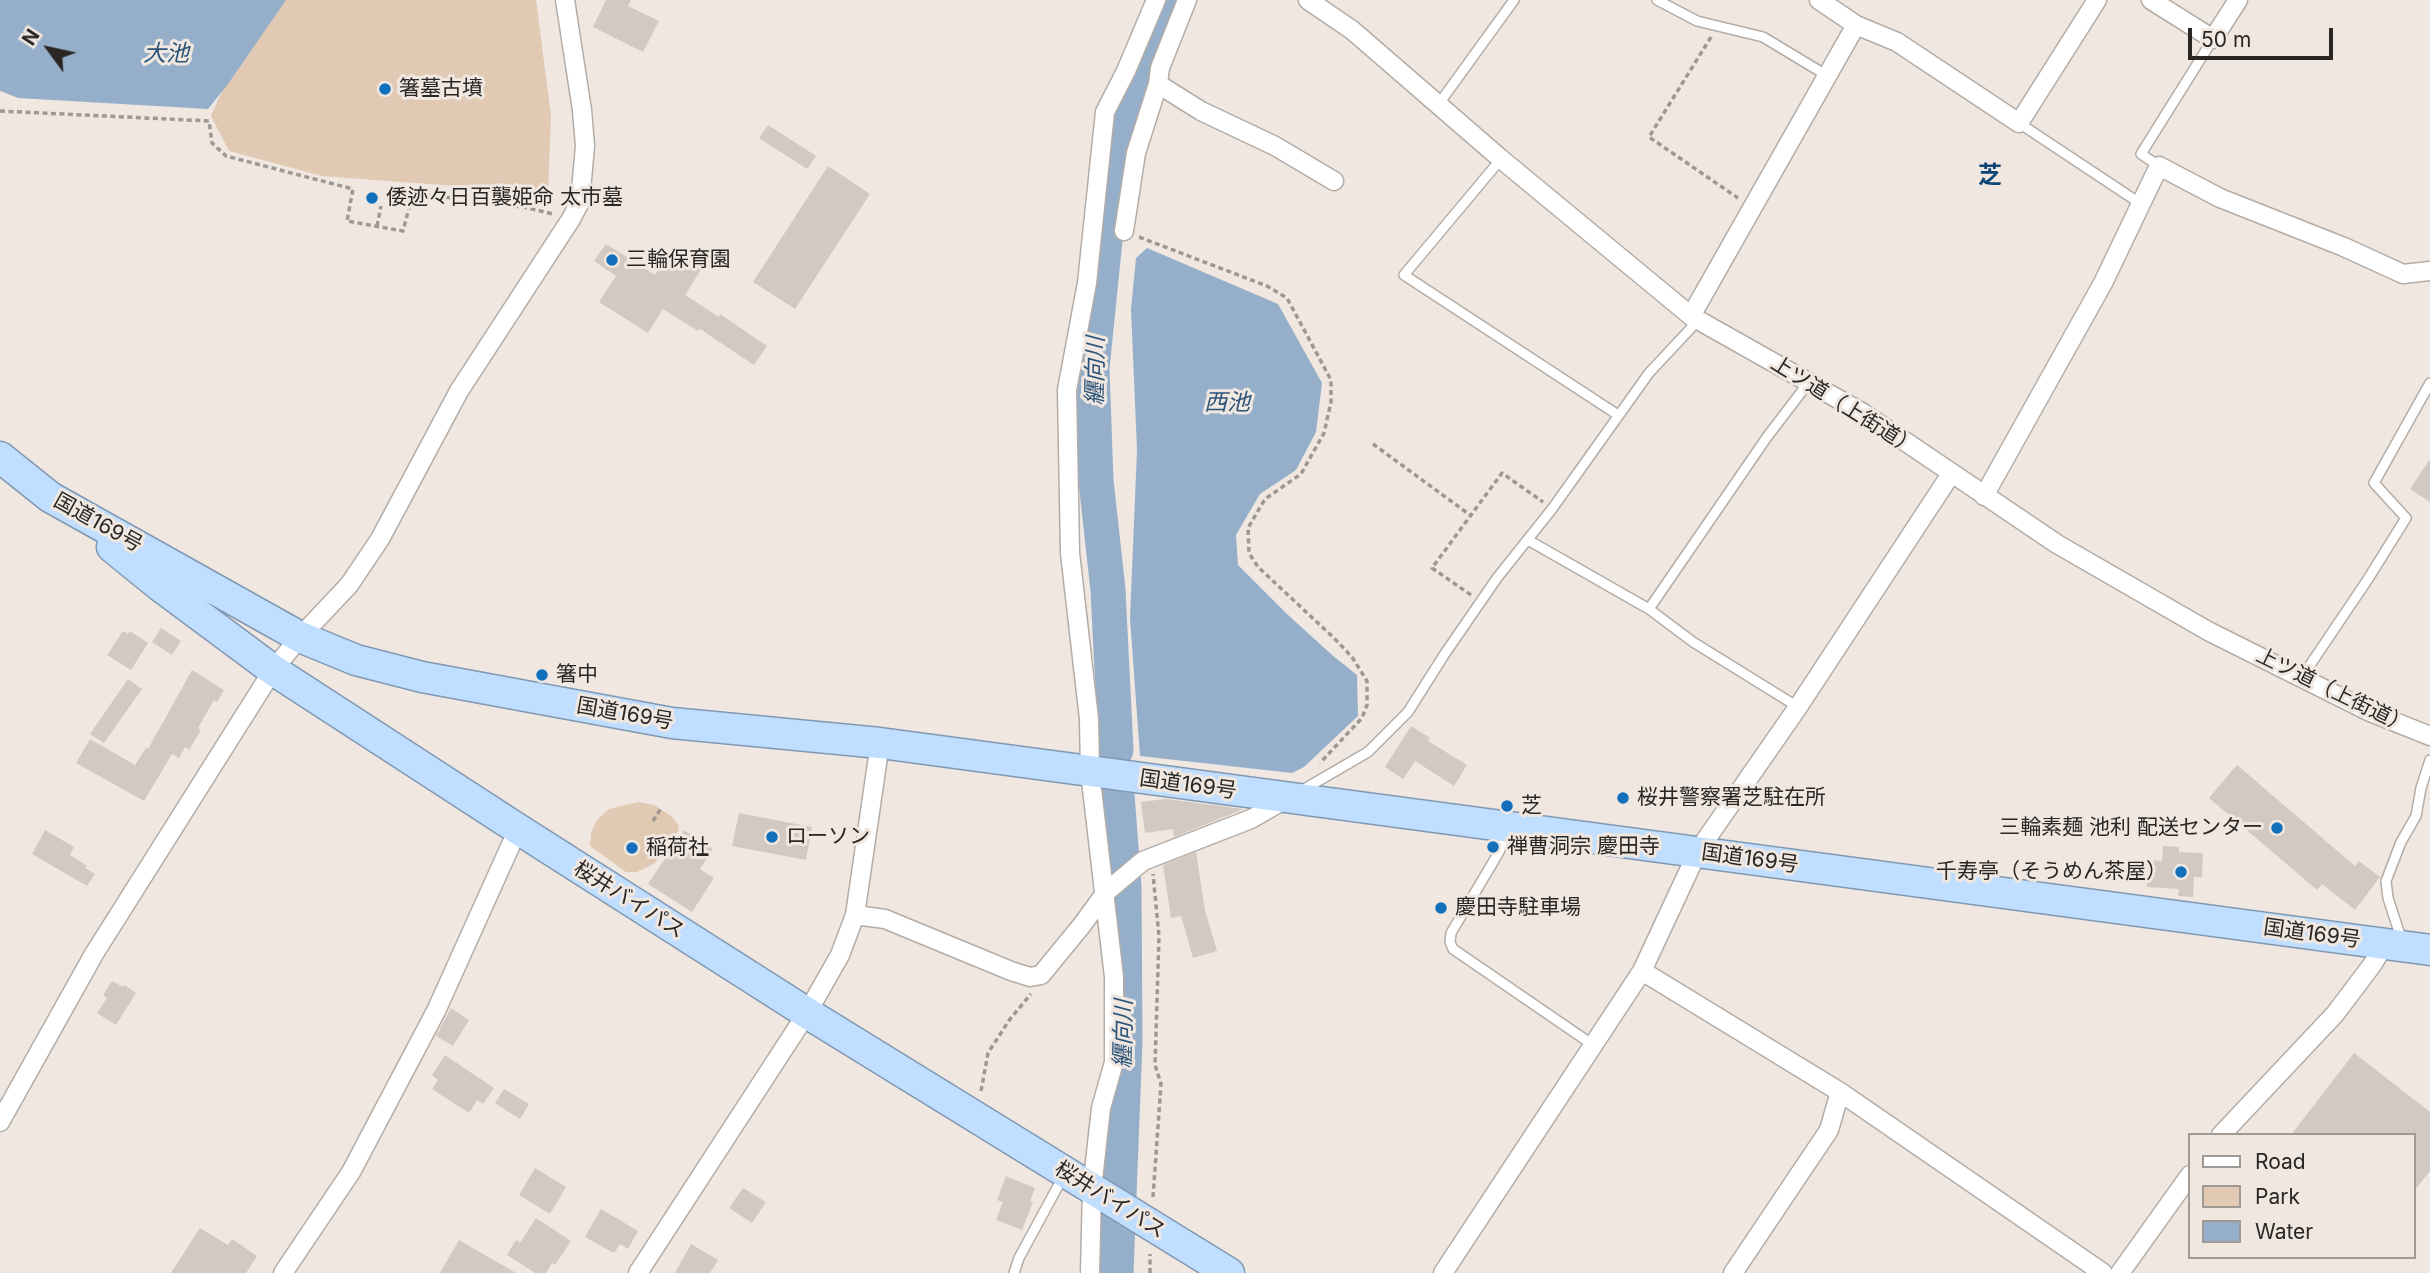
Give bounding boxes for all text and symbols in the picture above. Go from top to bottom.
north arrow [14,14,84,84]
scale bar [2192,14,2337,58]
text: N [17,25,45,50]
text: 50 m [2201,27,2251,52]
water label: 大池 [143,40,189,68]
place label: 箸墓古墳 [399,76,483,102]
marker: 箸墓古墳 [377,81,393,97]
district label: 芝 [1978,162,2002,190]
place label: 倭迹々日百襲姫命 太市墓 [386,185,623,211]
marker: 倭迹々日百襲姫命 太市墓 [364,190,380,206]
place label: 三輪保育園 [626,247,731,273]
marker: 三輪保育園 [604,252,620,268]
water label: 纒向川 [1082,336,1110,406]
street label: 上ツ道（上街道） [1766,351,1922,461]
water label: 西池 [1204,389,1250,417]
street label: 国道169号 [49,488,147,558]
street label: 上ツ道（上街道） [2252,643,2414,739]
place label: 箸中 [556,662,598,688]
marker: 箸中 [534,667,550,683]
street label: 国道169号 [575,693,675,735]
street label: 国道169号 [1138,766,1238,804]
place label: 桜井警察署芝駐在所 [1637,785,1826,811]
marker: 桜井警察署芝駐在所 [1615,790,1631,806]
place label: 芝 [1521,793,1542,819]
marker: 芝 [1499,798,1515,814]
place label: 三輪素麺 池利 配送センター [1999,815,2263,841]
marker: 三輪素麺 池利 配送センター [2269,820,2285,836]
place label: ローソン [786,824,870,850]
marker: ローソン [764,829,780,845]
place label: 禅曹洞宗 慶田寺 [1507,834,1660,860]
place label: 稲荷社 [646,835,709,861]
marker: 禅曹洞宗 慶田寺 [1485,839,1501,855]
marker: 稲荷社 [624,840,640,856]
street label: 国道169号 [1700,840,1800,878]
street label: 桜井バイパス [569,856,689,944]
place label: 千寿亭（そうめん茶屋） [1936,859,2167,885]
marker: 千寿亭（そうめん茶屋） [2173,864,2189,880]
place label: 慶田寺駐車場 [1455,895,1581,921]
marker: 慶田寺駐車場 [1433,900,1449,916]
street label: 国道169号 [2262,915,2362,953]
water label: 纒向川 [1110,999,1138,1069]
legend [2188,1133,2416,1259]
text: Road [2255,1149,2306,1174]
street label: 桜井バイパス [1050,1156,1170,1244]
text: Park [2255,1184,2300,1209]
text: Water [2255,1219,2313,1244]

